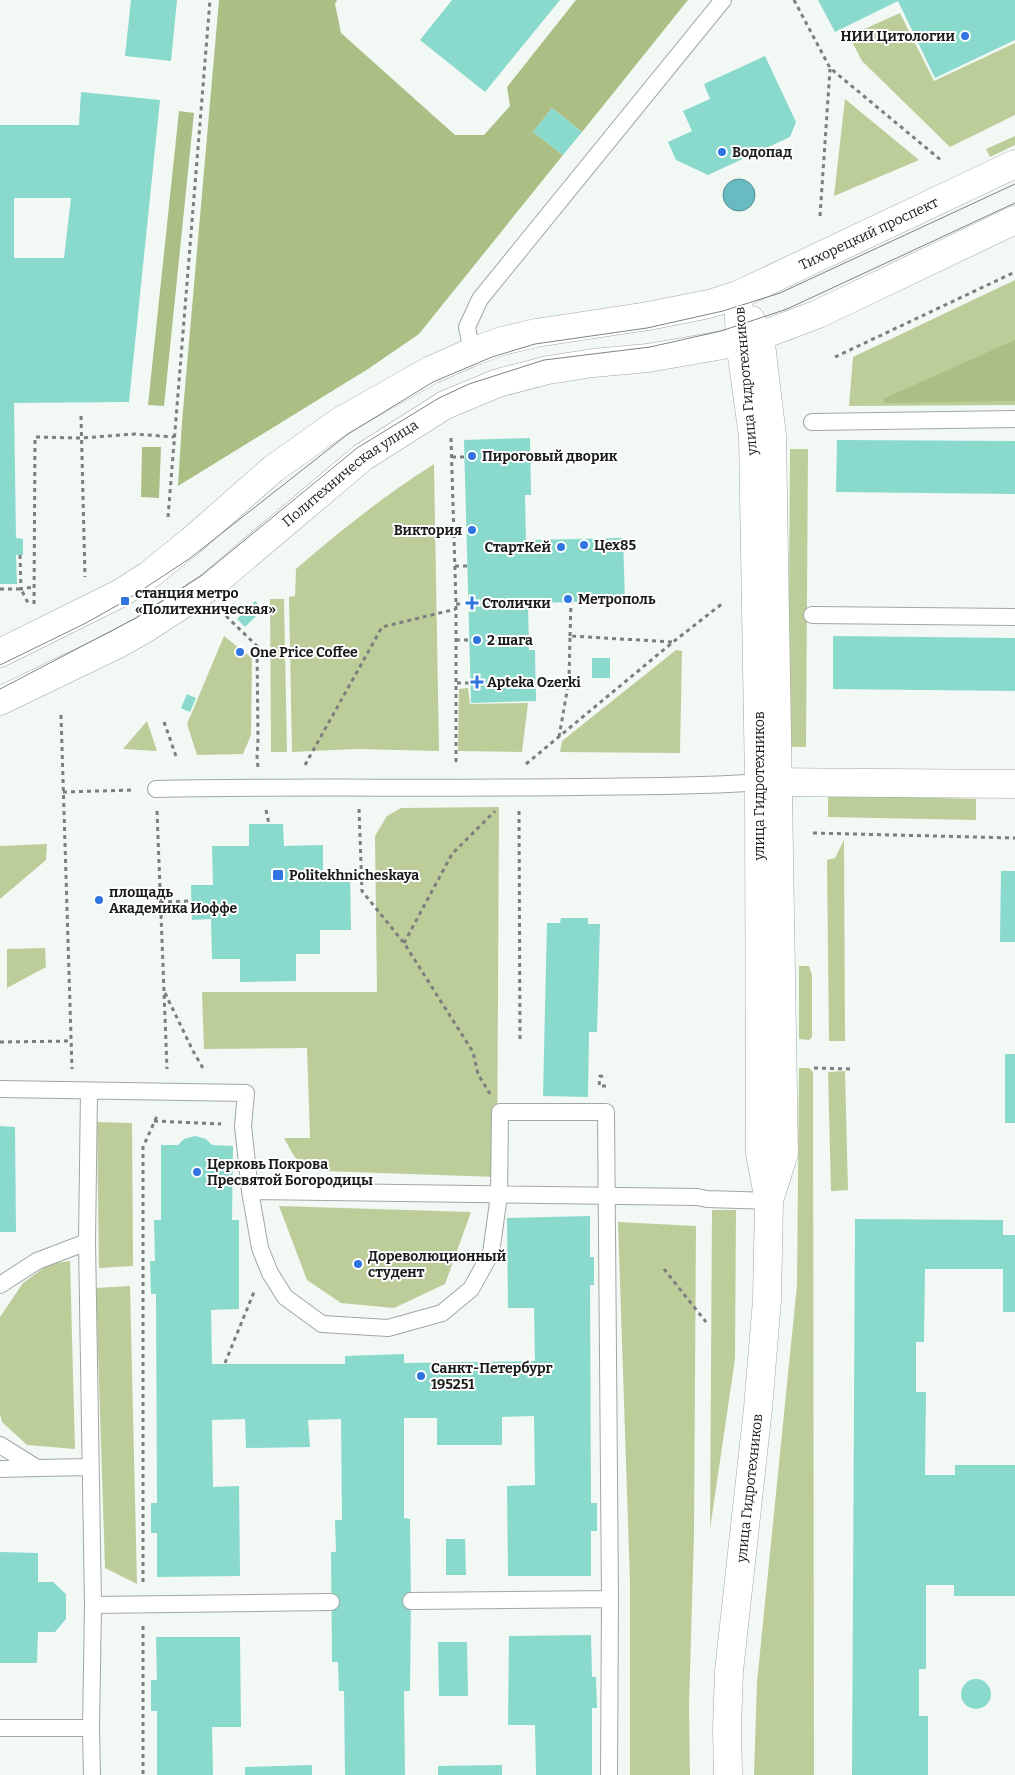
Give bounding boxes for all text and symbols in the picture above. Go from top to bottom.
place label: НИИ Цитологии [841,28,956,45]
marker: НИИ Цитологии [959,30,971,42]
place label: Водопад [732,144,792,161]
marker: Водопад [716,146,728,158]
street label: Тихорецкий проспект [796,193,941,273]
street label: улица Гидротехников [731,306,761,457]
street label: Политехническая улица [279,416,421,530]
place label: Пироговый дворик [482,448,618,465]
marker: Пироговый дворик [466,450,478,462]
place label: Виктория [394,522,462,539]
marker: Виктория [466,524,478,536]
place label: Цех85 [594,537,637,554]
place label: СтартКей [485,539,552,556]
marker: Цех85 [578,539,590,551]
marker: СтартКей [555,541,567,553]
place label: станция метро «Политехническая» [135,585,276,618]
place label: Метрополь [578,591,656,608]
marker: Метрополь [562,593,574,605]
marker: станция метро «Политехническая» [119,595,131,607]
place label: Столички [482,595,551,612]
marker: Столички [466,597,478,609]
place label: 2 шага [487,632,533,649]
marker: 2 шага [471,634,483,646]
place label: One Price Coffee [250,644,358,661]
marker: One Price Coffee [234,646,246,658]
place label: Apteka Ozerki [487,674,581,691]
marker: Apteka Ozerki [471,676,483,688]
street label: улица Гидротехников [751,711,768,862]
place label: Politekhnicheskaya [289,867,419,884]
marker: Politekhnicheskaya [271,868,285,882]
place label: площадь Академика Иоффе [109,884,237,917]
marker: площадь Академика Иоффе [93,894,105,906]
place label: Церковь Покрова Пресвятой Богородицы [207,1156,373,1189]
marker: Церковь Покрова Пресвятой Богородицы [191,1166,203,1178]
place label: Дореволюционный студент [368,1248,507,1281]
marker: Дореволюционный студент [352,1258,364,1270]
place label: Санкт-Петербург 195251 [431,1360,553,1393]
marker: Санкт-Петербург 195251 [415,1370,427,1382]
street label: улица Гидротехников [732,1413,766,1564]

